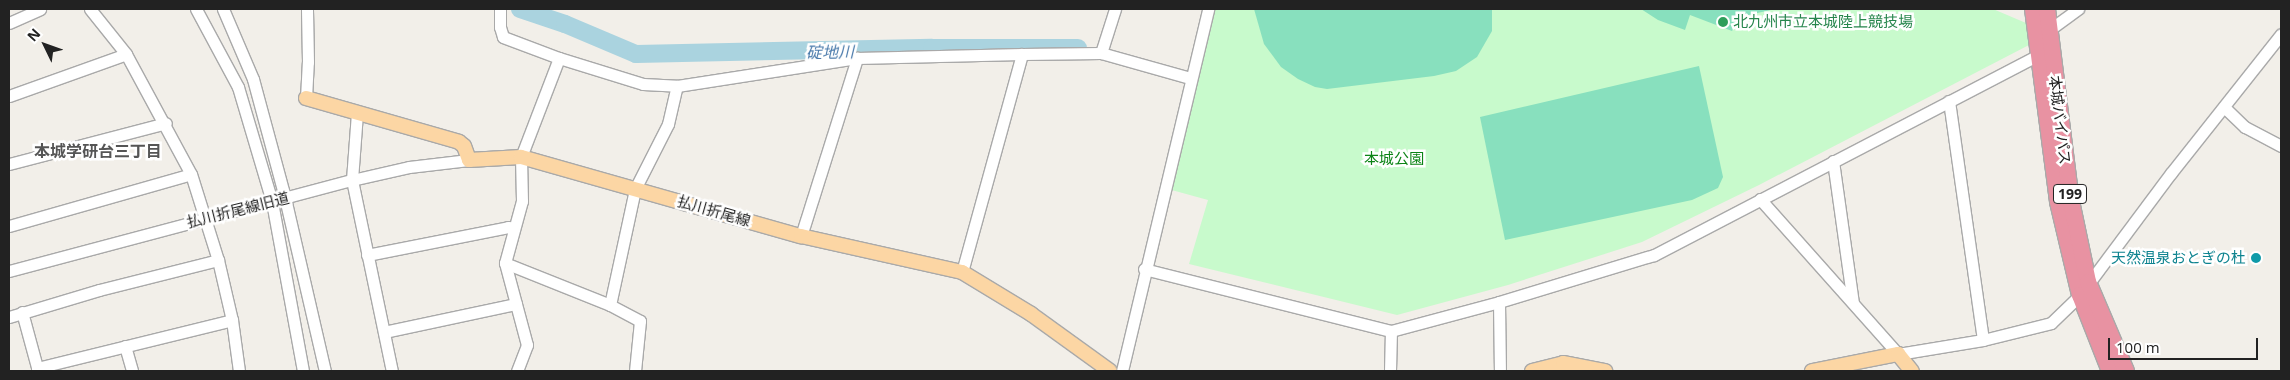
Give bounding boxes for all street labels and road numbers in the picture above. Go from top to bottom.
street label: 本城バイパス [2046,74,2074,166]
road number: 199 [2052,182,2088,205]
street label: 払川折尾線旧道 [185,189,291,231]
street label: 払川折尾線 [675,192,753,230]

